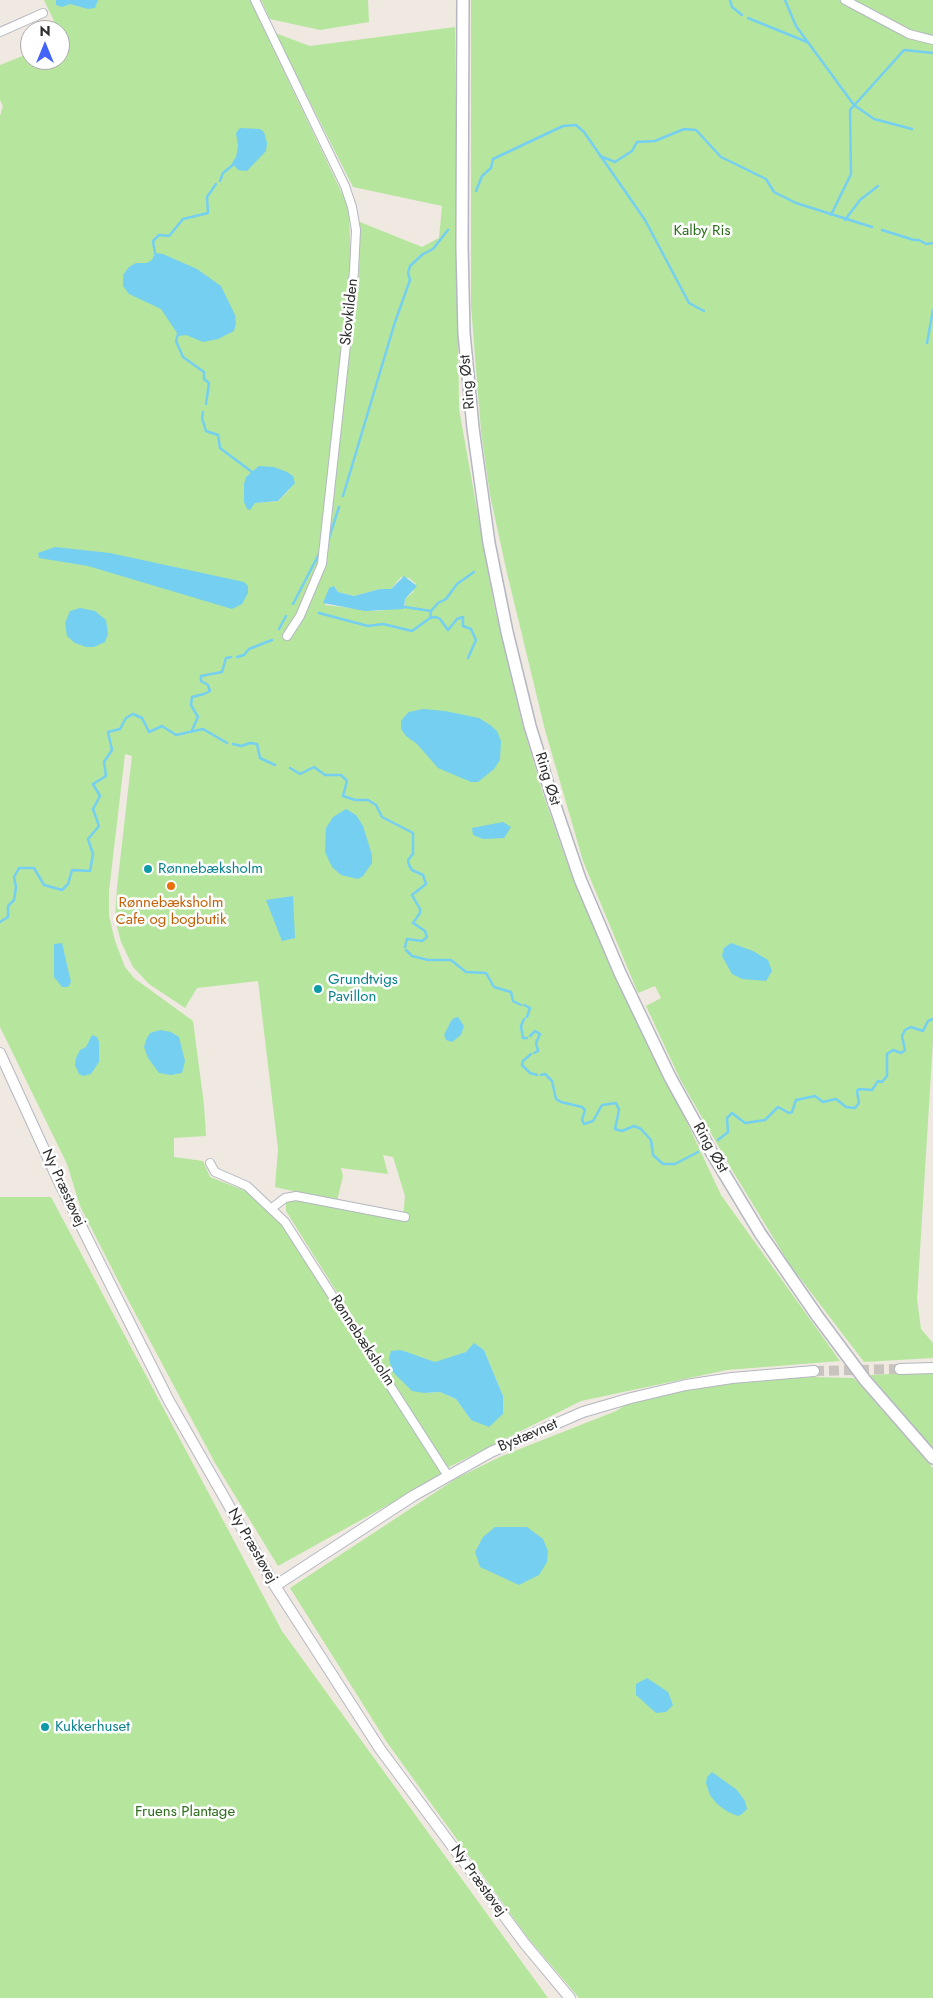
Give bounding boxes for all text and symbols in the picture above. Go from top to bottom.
north arrow [20,20,70,70]
text: N [39,21,51,41]
park label: Kalby Ris [674,222,730,240]
street label: Skovkilden [338,278,362,346]
street label: Ring Øst [457,354,479,410]
street label: Ring Øst [530,750,564,808]
place label: Rønnebæksholm [158,860,263,878]
marker: Rønnebæksholm [142,863,154,875]
marker: Rønnebæksholm Cafe og bogbutik [165,880,177,892]
place label: Rønnebæksholm Cafe og bogbutik [115,894,227,929]
place label: Grundtvigs Pavillon [328,971,398,1006]
marker: Grundtvigs Pavillon [312,983,324,995]
street label: Ring Øst [689,1120,731,1176]
street label: Ny Præstøvej [37,1146,89,1230]
street label: Rønnebæksholm [326,1292,398,1390]
street label: Bystævnet [496,1415,560,1457]
street label: Ny Præstøvej [223,1505,281,1587]
place label: Kukkerhuset [55,1718,130,1736]
marker: Kukkerhuset [39,1721,51,1733]
park label: Fruens Plantage [135,1803,235,1821]
street label: Ny Præstøvej [446,1842,510,1920]

